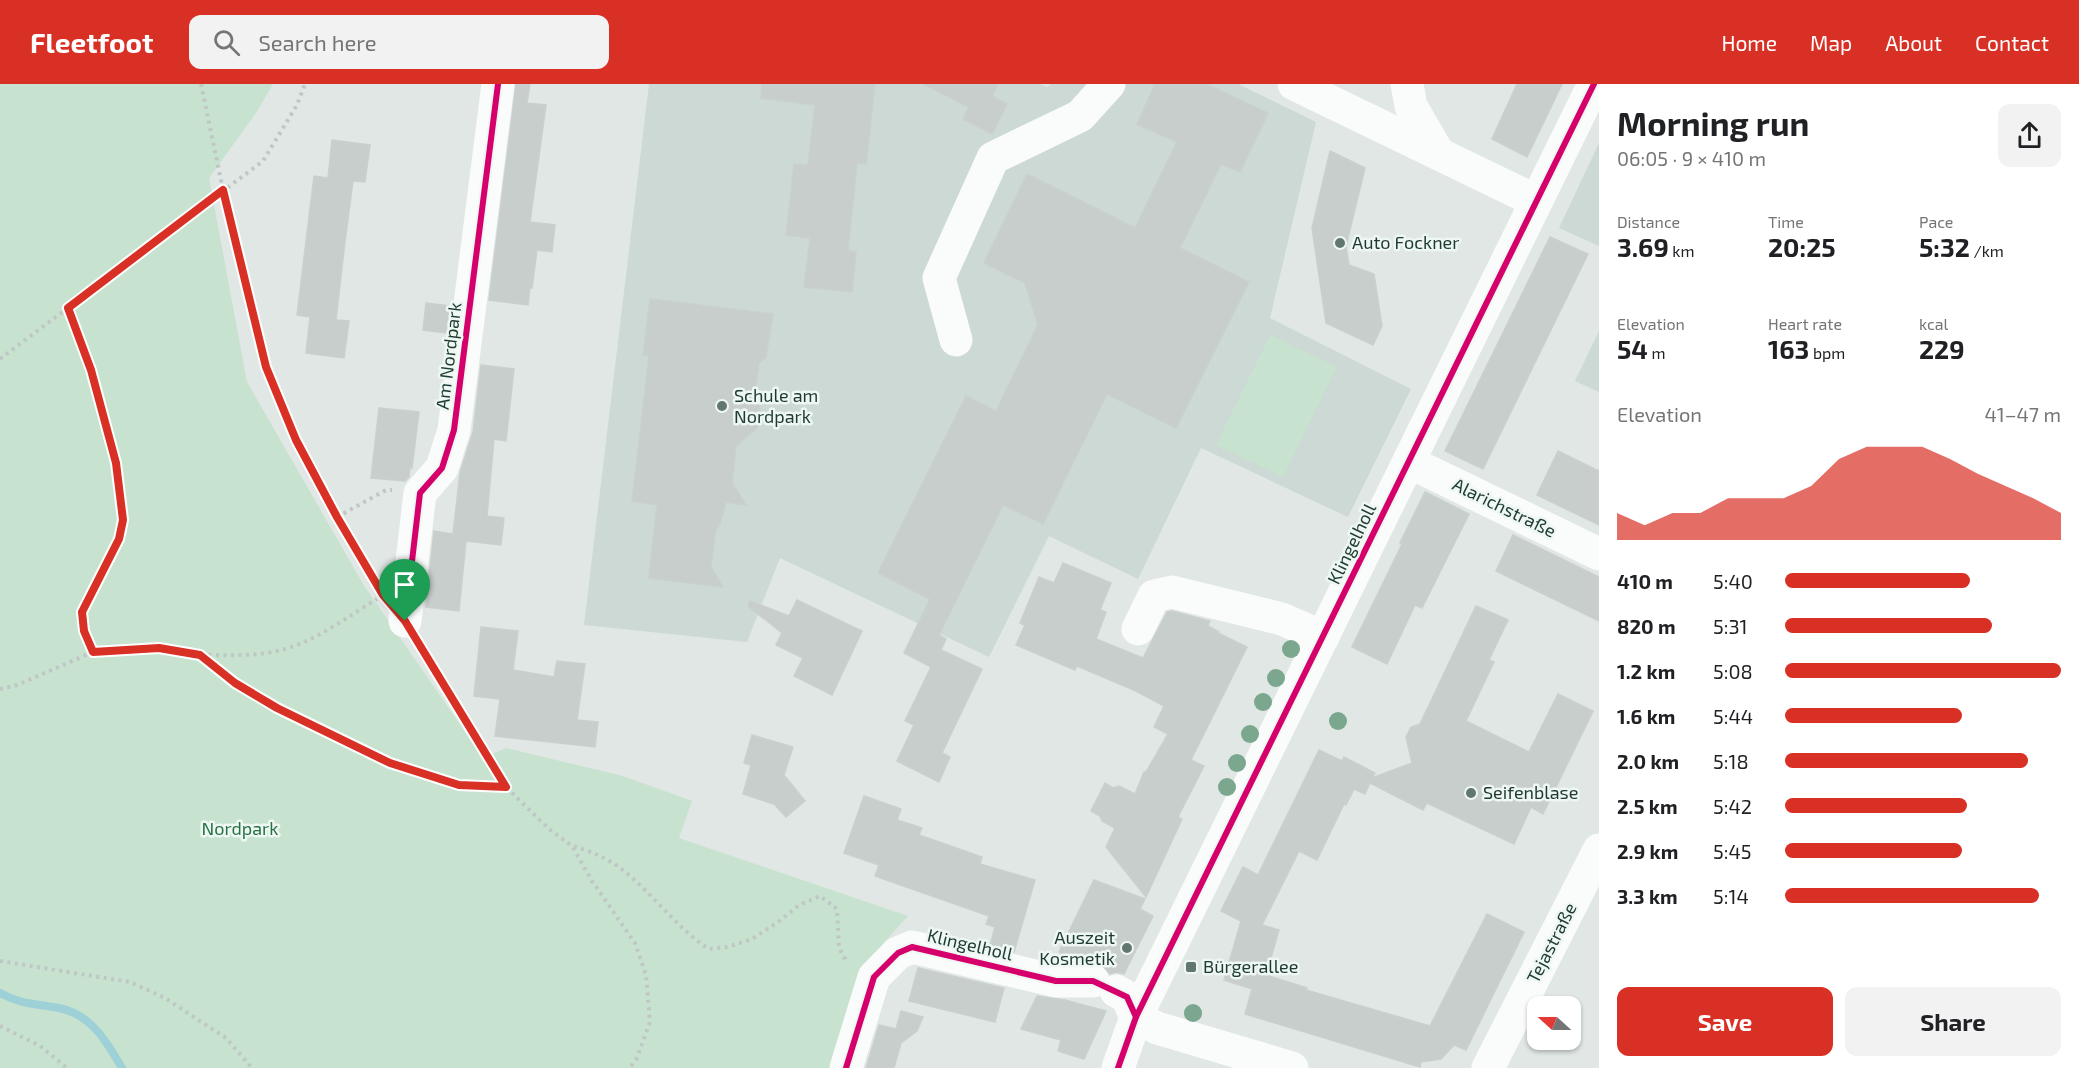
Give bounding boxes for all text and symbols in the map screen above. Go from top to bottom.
search box [189,15,609,69]
text: Fleetfoot [30,25,153,59]
icon: search [210,26,243,59]
text: Search here [258,29,377,55]
text: Home [1721,30,1777,55]
text: Map [1810,30,1852,55]
text: About [1885,30,1942,55]
text: Contact [1975,30,2049,55]
text: Morning run [1617,103,1809,143]
button: share [1998,104,2061,167]
text: 06:05 · 9 × 410 m [1617,146,1766,170]
text: Distance [1617,212,1680,231]
text: Time [1768,212,1804,231]
text: Pace [1919,212,1953,231]
place label: Auto Fockner [1352,231,1460,253]
text: 3.69 [1617,231,1669,262]
text: 20:25 [1768,231,1836,262]
text: 5:32 [1919,231,1970,262]
marker: Auto Fockner [1333,236,1347,250]
text: km [1669,241,1695,260]
text: /km [1970,241,2004,260]
street label: Am Nordpark [431,301,466,411]
text: Elevation [1617,314,1685,333]
text: Heart rate [1768,314,1842,333]
text: kcal [1919,314,1948,333]
text: 54 [1617,333,1648,364]
text: 163 [1768,333,1809,364]
text: 229 [1919,333,1965,364]
text: m [1648,343,1666,362]
text: bpm [1809,343,1845,362]
place label: Schule am Nordpark [734,384,818,427]
marker: Schule am Nordpark [715,399,729,413]
text: Elevation [1617,402,1702,426]
text: 41–47 m [1984,402,2061,426]
street label: Alarichstraße [1449,473,1560,542]
street label: Klingelholl [1322,499,1380,588]
pin [379,559,430,621]
icon: arrive [388,568,421,601]
text: 410 m [1617,569,1673,593]
text: 5:40 [1713,569,1753,593]
text: 820 m [1617,614,1676,638]
text: 5:31 [1713,614,1748,638]
text: 1.2 km [1617,659,1675,683]
text: 5:08 [1713,659,1753,683]
text: 1.6 km [1617,704,1675,728]
text: 5:44 [1713,704,1753,728]
text: 2.0 km [1617,749,1679,773]
text: 5:18 [1713,749,1749,773]
place label: Seifenblase [1483,781,1578,803]
marker: Seifenblase [1464,786,1478,800]
text: 2.5 km [1617,794,1678,818]
text: 5:42 [1713,794,1752,818]
park label: Nordpark [202,817,278,839]
text: 2.9 km [1617,839,1678,863]
text: 5:45 [1713,839,1751,863]
text: 3.3 km [1617,884,1678,908]
text: 5:14 [1713,884,1749,908]
street label: Tejastraße [1521,899,1581,986]
street label: Klingelholl [925,923,1016,965]
place label: Auszeit Kosmetik [1039,926,1115,969]
marker: Auszeit Kosmetik [1120,941,1134,955]
place label: Bürgerallee [1203,955,1298,977]
marker: Bürgerallee [1184,960,1198,974]
button: Save [1617,987,1833,1056]
button: Share [1845,987,2061,1056]
north arrow [1527,996,1581,1050]
map controls [1527,996,1581,1050]

